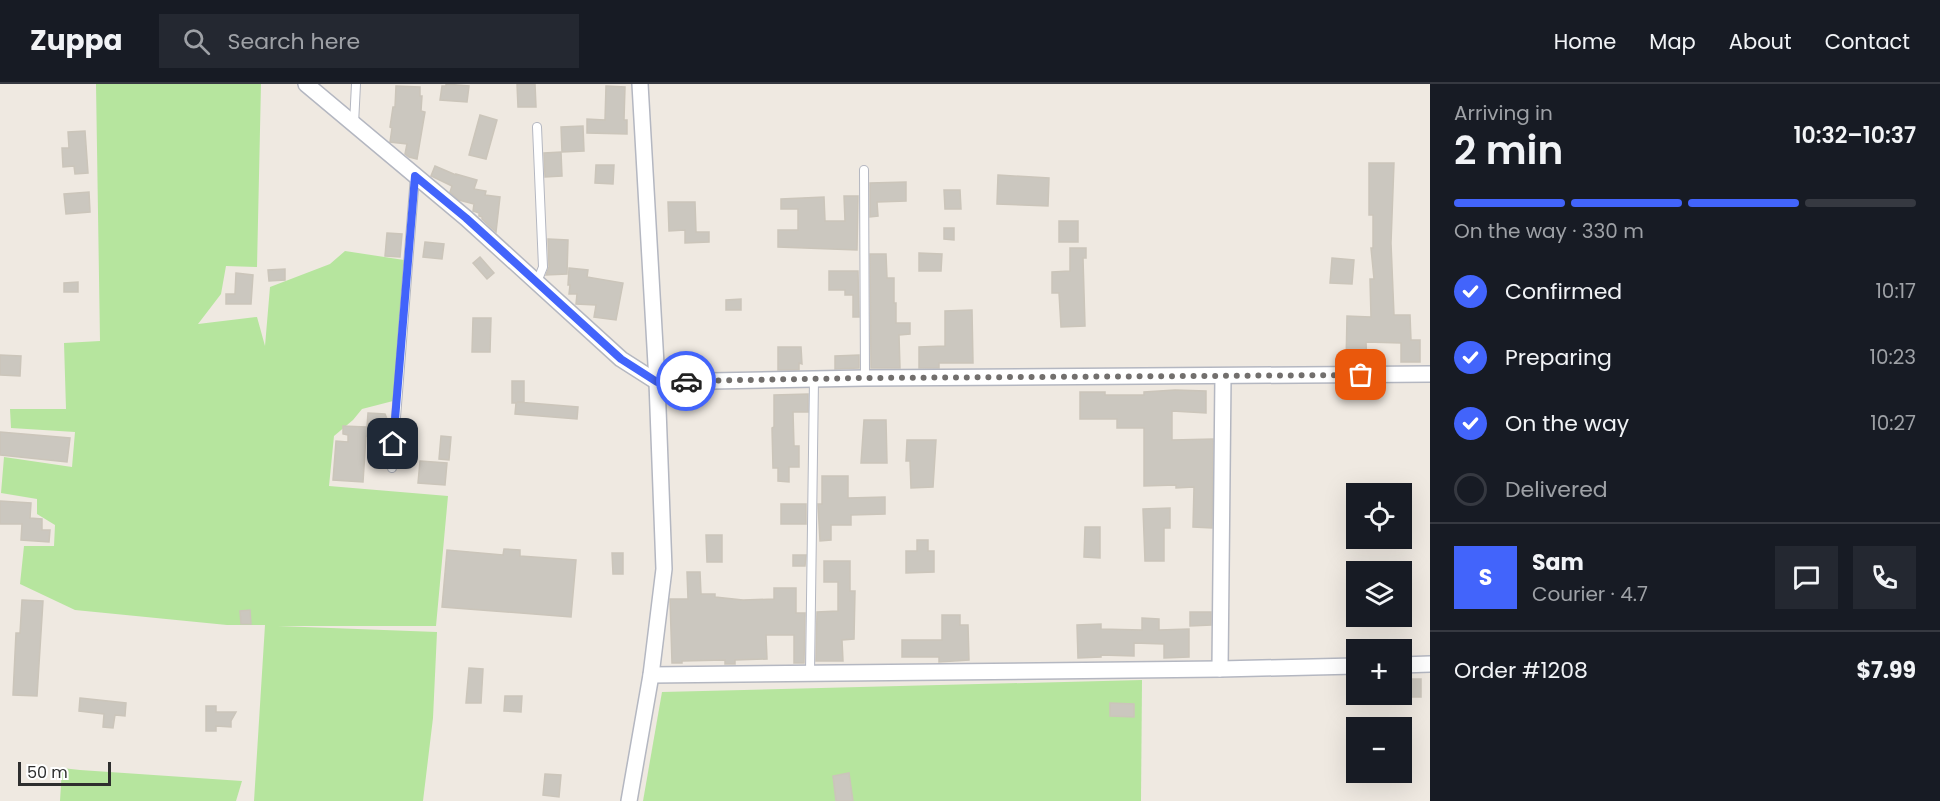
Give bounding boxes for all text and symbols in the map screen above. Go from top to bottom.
search box [159,14,579,68]
text: Zuppa [30,21,123,60]
icon: search [180,25,213,58]
text: Search here [228,26,360,57]
text: Home [1554,27,1616,56]
text: Map [1649,27,1696,56]
text: About [1729,27,1792,56]
text: Contact [1825,27,1910,56]
text: Arriving in [1454,99,1553,127]
text: 10:32–10:37 [1794,120,1916,151]
text: 2 min [1454,123,1563,178]
text: On the way · 330 m [1454,217,1644,245]
icon: check [1454,275,1487,308]
text: Confirmed [1505,276,1622,307]
text: 10:17 [1875,277,1916,305]
icon: check [1454,341,1487,374]
text: Preparing [1505,342,1612,373]
text: 10:23 [1870,343,1916,371]
pin [1335,349,1386,400]
courier [656,351,716,411]
icon: bag [1344,358,1377,391]
icon: car [670,365,703,398]
icon: check [1454,407,1487,440]
text: On the way [1505,408,1629,439]
text: 10:27 [1870,409,1916,437]
pin [367,418,418,469]
icon: home [376,427,409,460]
text: Delivered [1505,474,1608,505]
map controls [1346,483,1412,783]
button: locate [1346,483,1412,549]
button: chat [1775,546,1838,609]
button: phone [1853,546,1916,609]
text: Sam [1532,547,1584,578]
button: layers [1346,561,1412,627]
text: S [1479,562,1492,593]
text: Courier · 4.7 [1532,580,1648,608]
button: + [1346,639,1412,705]
text: Order #1208 [1454,655,1588,686]
text: $7.99 [1856,655,1916,686]
button: − [1346,717,1412,783]
scale bar [18,759,111,786]
text: 50 m [27,761,68,784]

